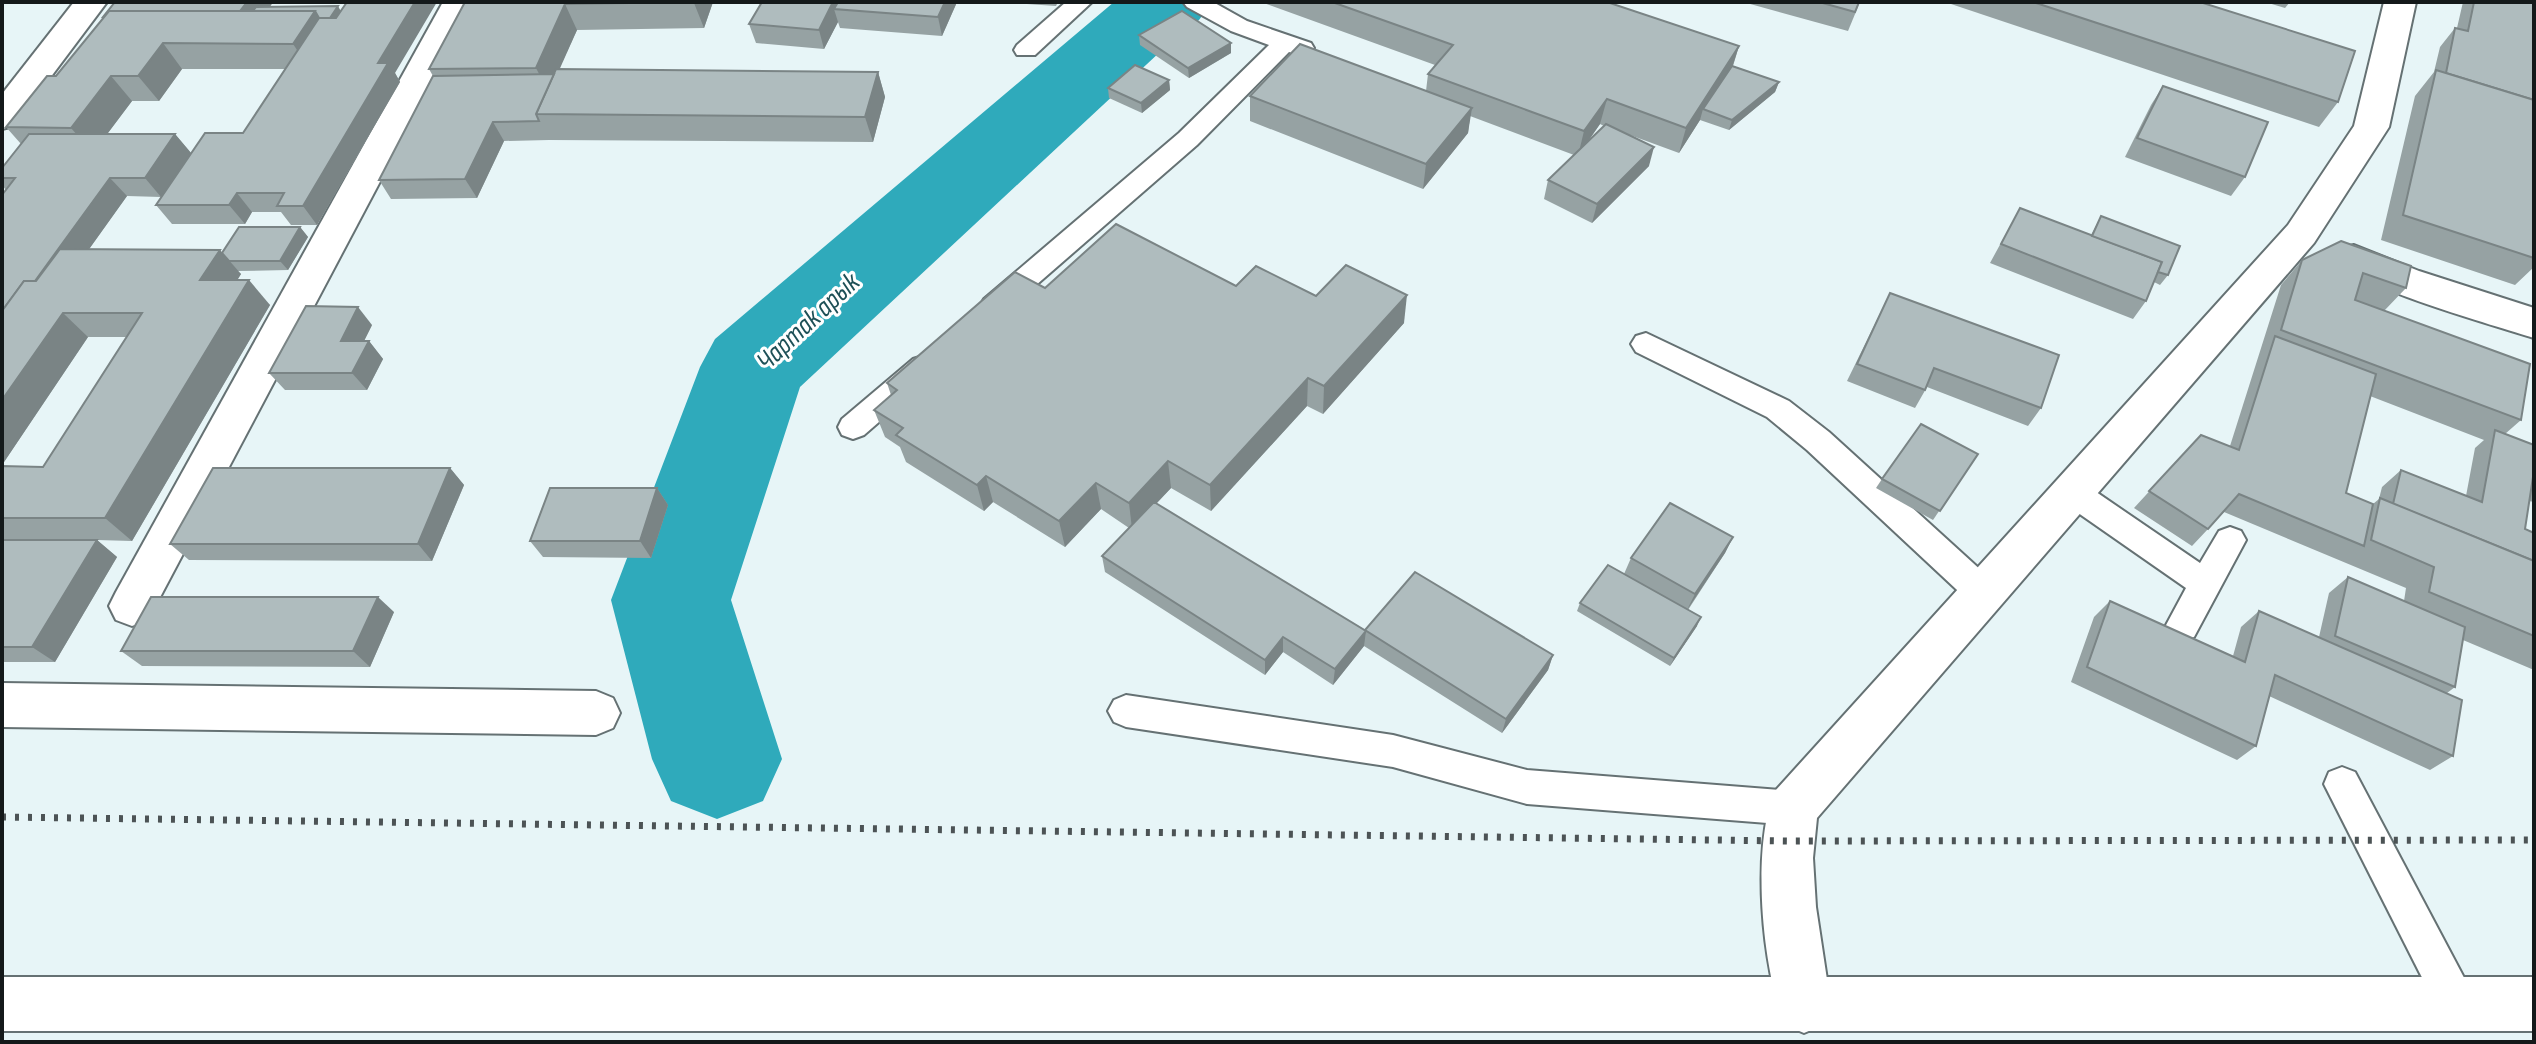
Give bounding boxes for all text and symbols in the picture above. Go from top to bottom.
water label: Чартак арык [750,265,867,378]

